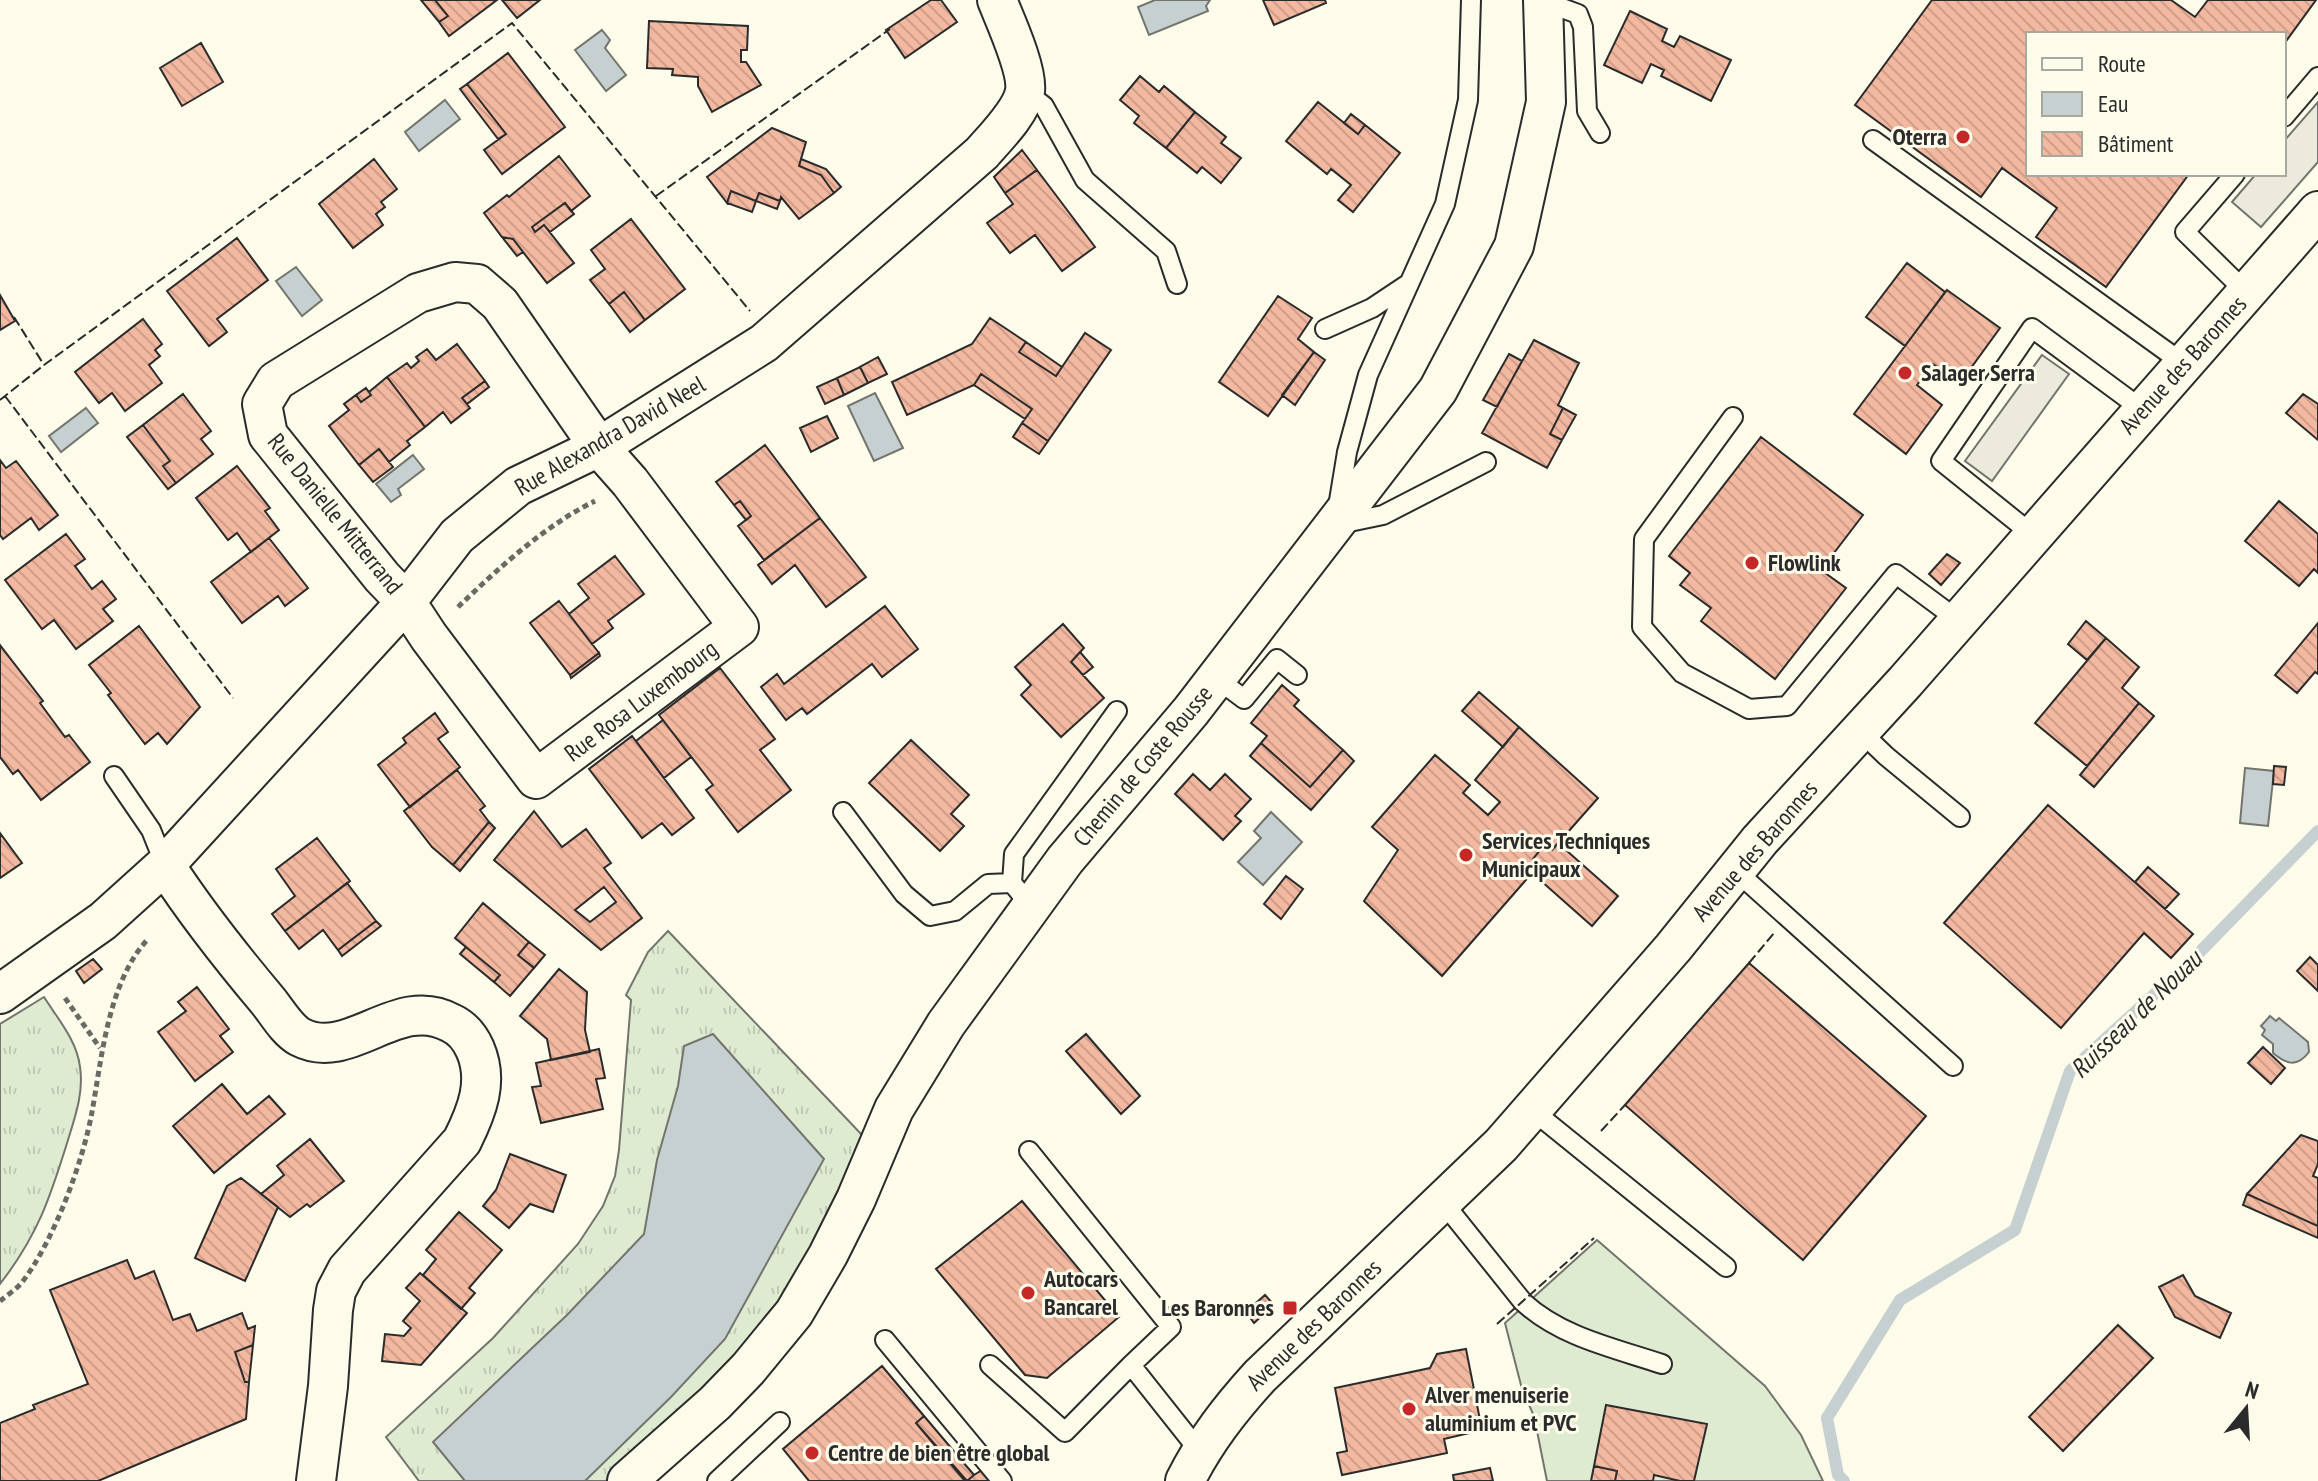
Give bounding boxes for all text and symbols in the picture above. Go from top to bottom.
legend [2026,32,2286,176]
text: Route [2098,48,2146,79]
text: Eau [2098,88,2128,119]
place label: Oterra [1892,121,1947,152]
marker: Oterra [1954,128,1972,146]
text: Bâtiment [2098,128,2174,159]
street label: Avenue des Baronnes [2112,289,2253,441]
place label: Salager Serra [1921,357,2035,388]
marker: Salager Serra [1896,364,1914,382]
street label: Rue Alexandra David Neel [509,368,711,503]
street label: Rue Danielle Mitterrand [261,427,410,600]
place label: Flowlink [1768,547,1841,578]
marker: Flowlink [1743,554,1761,572]
street label: Rue Rosa Luxembourg [558,633,723,768]
street label: Chemin de Coste Rousse [1066,679,1219,853]
street label: Avenue des Baronnes [1685,774,1824,927]
place label: Services Techniques Municipaux [1482,825,1650,884]
marker: Services Techniques Municipaux [1457,846,1475,864]
water label: Ruisseau de Nouau [2063,941,2210,1085]
street label: Avenue des Baronnes [1239,1252,1388,1397]
place label: Autocars Bancarel [1043,1263,1118,1322]
marker: Autocars Bancarel [1019,1284,1037,1302]
place label: Les Baronnes [1161,1292,1274,1323]
marker: Les Baronnes [1281,1299,1299,1317]
north arrow [2206,1369,2286,1449]
text: N [2242,1375,2262,1405]
place label: Alver menuiserie aluminium et PVC [1424,1379,1576,1438]
marker: Alver menuiserie aluminium et PVC [1400,1400,1418,1418]
place label: Centre de bien être global [828,1437,1050,1468]
marker: Centre de bien être global [803,1444,821,1462]

